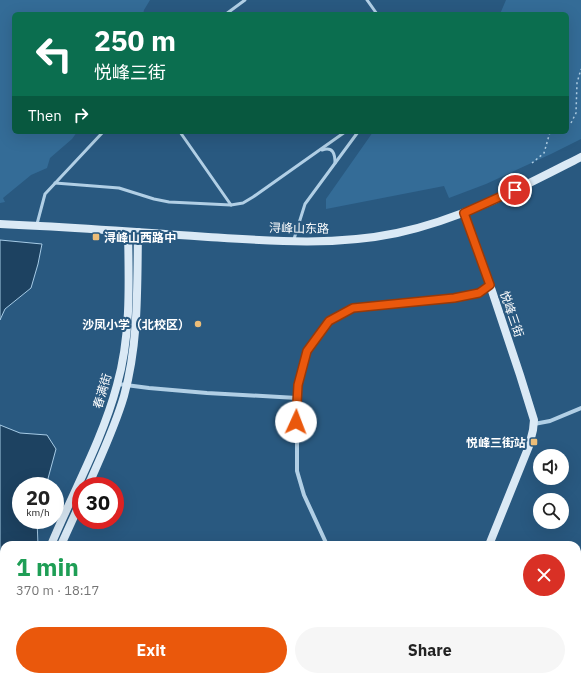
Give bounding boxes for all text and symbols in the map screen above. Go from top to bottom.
text: 250 m [94,22,176,59]
icon: left [28,28,80,80]
text: 悦峰三街 [94,61,166,84]
icon: right [70,104,92,126]
text: Then [28,106,62,125]
pin [498,173,532,207]
icon: arrive [504,179,526,201]
street label: 浔峰山东路 [269,220,329,236]
place label: 浔峰山西路中 [104,230,176,245]
marker: 浔峰山西路中 [91,232,101,242]
street label: 悦峰三街 [497,289,527,339]
place label: 沙凤小学（北校区） [82,317,190,332]
marker: 沙凤小学（北校区） [193,319,203,329]
street label: 春满街 [90,372,114,410]
position arrow [275,401,317,443]
place label: 悦峰三街站 [466,435,526,450]
marker: 悦峰三街站 [529,437,539,447]
map controls [533,449,569,529]
button: sound [533,449,569,485]
speed limit sign: 30 [72,477,124,529]
text: 20 [26,484,50,511]
button: search [533,493,569,529]
text: km/h [26,506,50,519]
text: 1 min [16,551,79,583]
button: close [523,554,565,596]
text: 370 m · 18:17 [16,582,99,599]
button: Exit [16,627,287,673]
button: Share [295,627,565,673]

